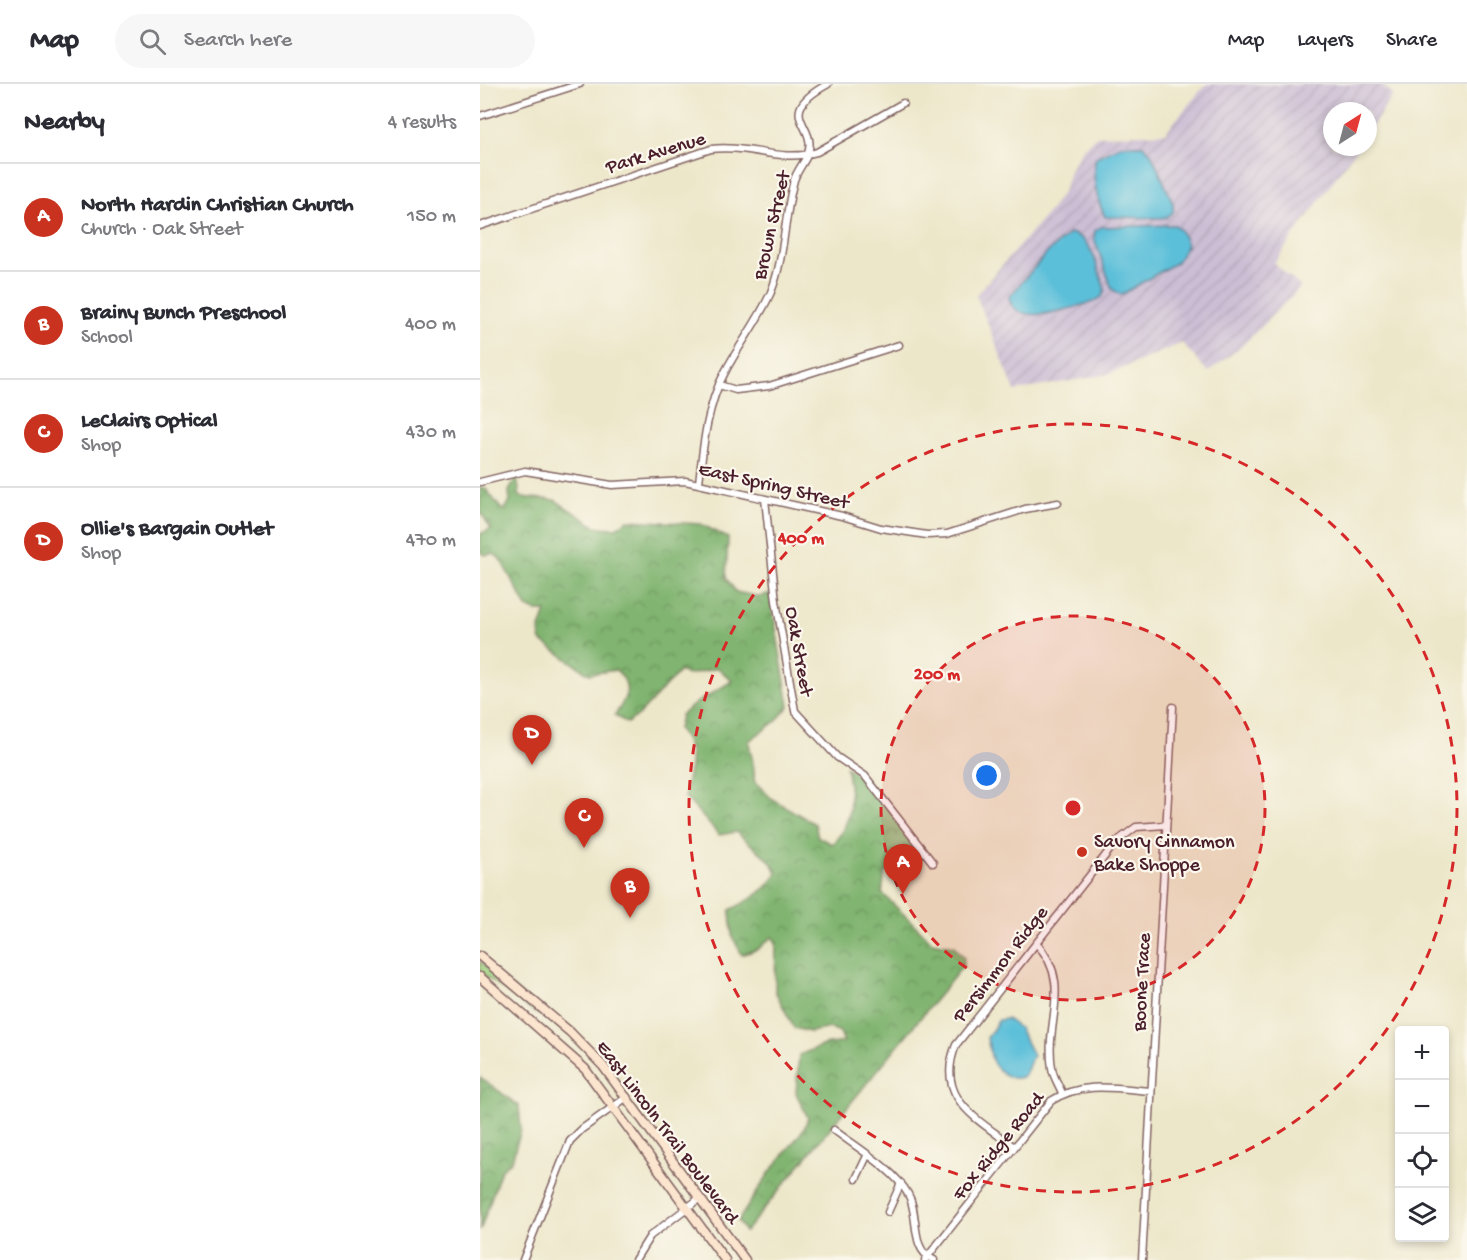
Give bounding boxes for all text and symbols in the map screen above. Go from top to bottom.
search box [115,14,535,68]
text: Map [30,25,79,58]
icon: search [136,25,169,58]
text: Search here [184,28,292,54]
text: Map [1228,29,1264,54]
text: Layers [1297,29,1353,54]
text: Share [1386,29,1437,54]
north arrow [1323,102,1377,156]
text: Nearby [24,108,105,139]
text: 4 results [388,112,456,135]
street label: Park Avenue [602,128,709,181]
street label: Brown Street [750,167,797,283]
text: North Hardin Christian Church [81,193,354,219]
text: A [38,206,49,229]
text: 150 m [407,206,456,229]
text: Church · Oak Street [81,219,242,242]
text: Brainy Bunch Preschool [81,301,286,327]
text: B [38,314,49,337]
text: 400 m [405,314,456,337]
text: School [81,327,133,350]
text: LeClairs Optical [81,409,218,435]
text: C [38,422,49,445]
text: 430 m [406,422,456,445]
text: Shop [81,435,121,458]
street label: East Spring Street [696,459,852,516]
text: Ollie's Bargain Outlet [81,517,273,543]
text: 400 m [777,529,824,550]
text: D [37,530,50,553]
text: 470 m [406,530,456,553]
text: Shop [81,543,121,566]
street label: Oak Street [778,605,817,700]
text: 200 m [914,665,960,686]
pin: D [512,716,552,765]
your location [972,761,1001,790]
pin: C [564,798,604,848]
centre of rings [1063,798,1083,818]
place label: Savory Cinnamon Bake Shoppe [1093,832,1235,878]
pin: A [884,844,922,894]
marker: Savory Cinnamon Bake Shoppe [1075,845,1089,859]
pin: B [610,868,650,918]
street label: Persimmon Ridge [949,902,1055,1029]
street label: Boone Trace [1129,932,1158,1033]
map controls [1395,1026,1449,1242]
button: + [1395,1026,1449,1080]
street label: East Lincoln Trail Boulevard [590,1037,744,1231]
button: − [1395,1080,1449,1134]
street label: Fox Ridge Road [948,1087,1052,1207]
button: locate [1395,1134,1449,1188]
button: layers [1395,1188,1449,1242]

